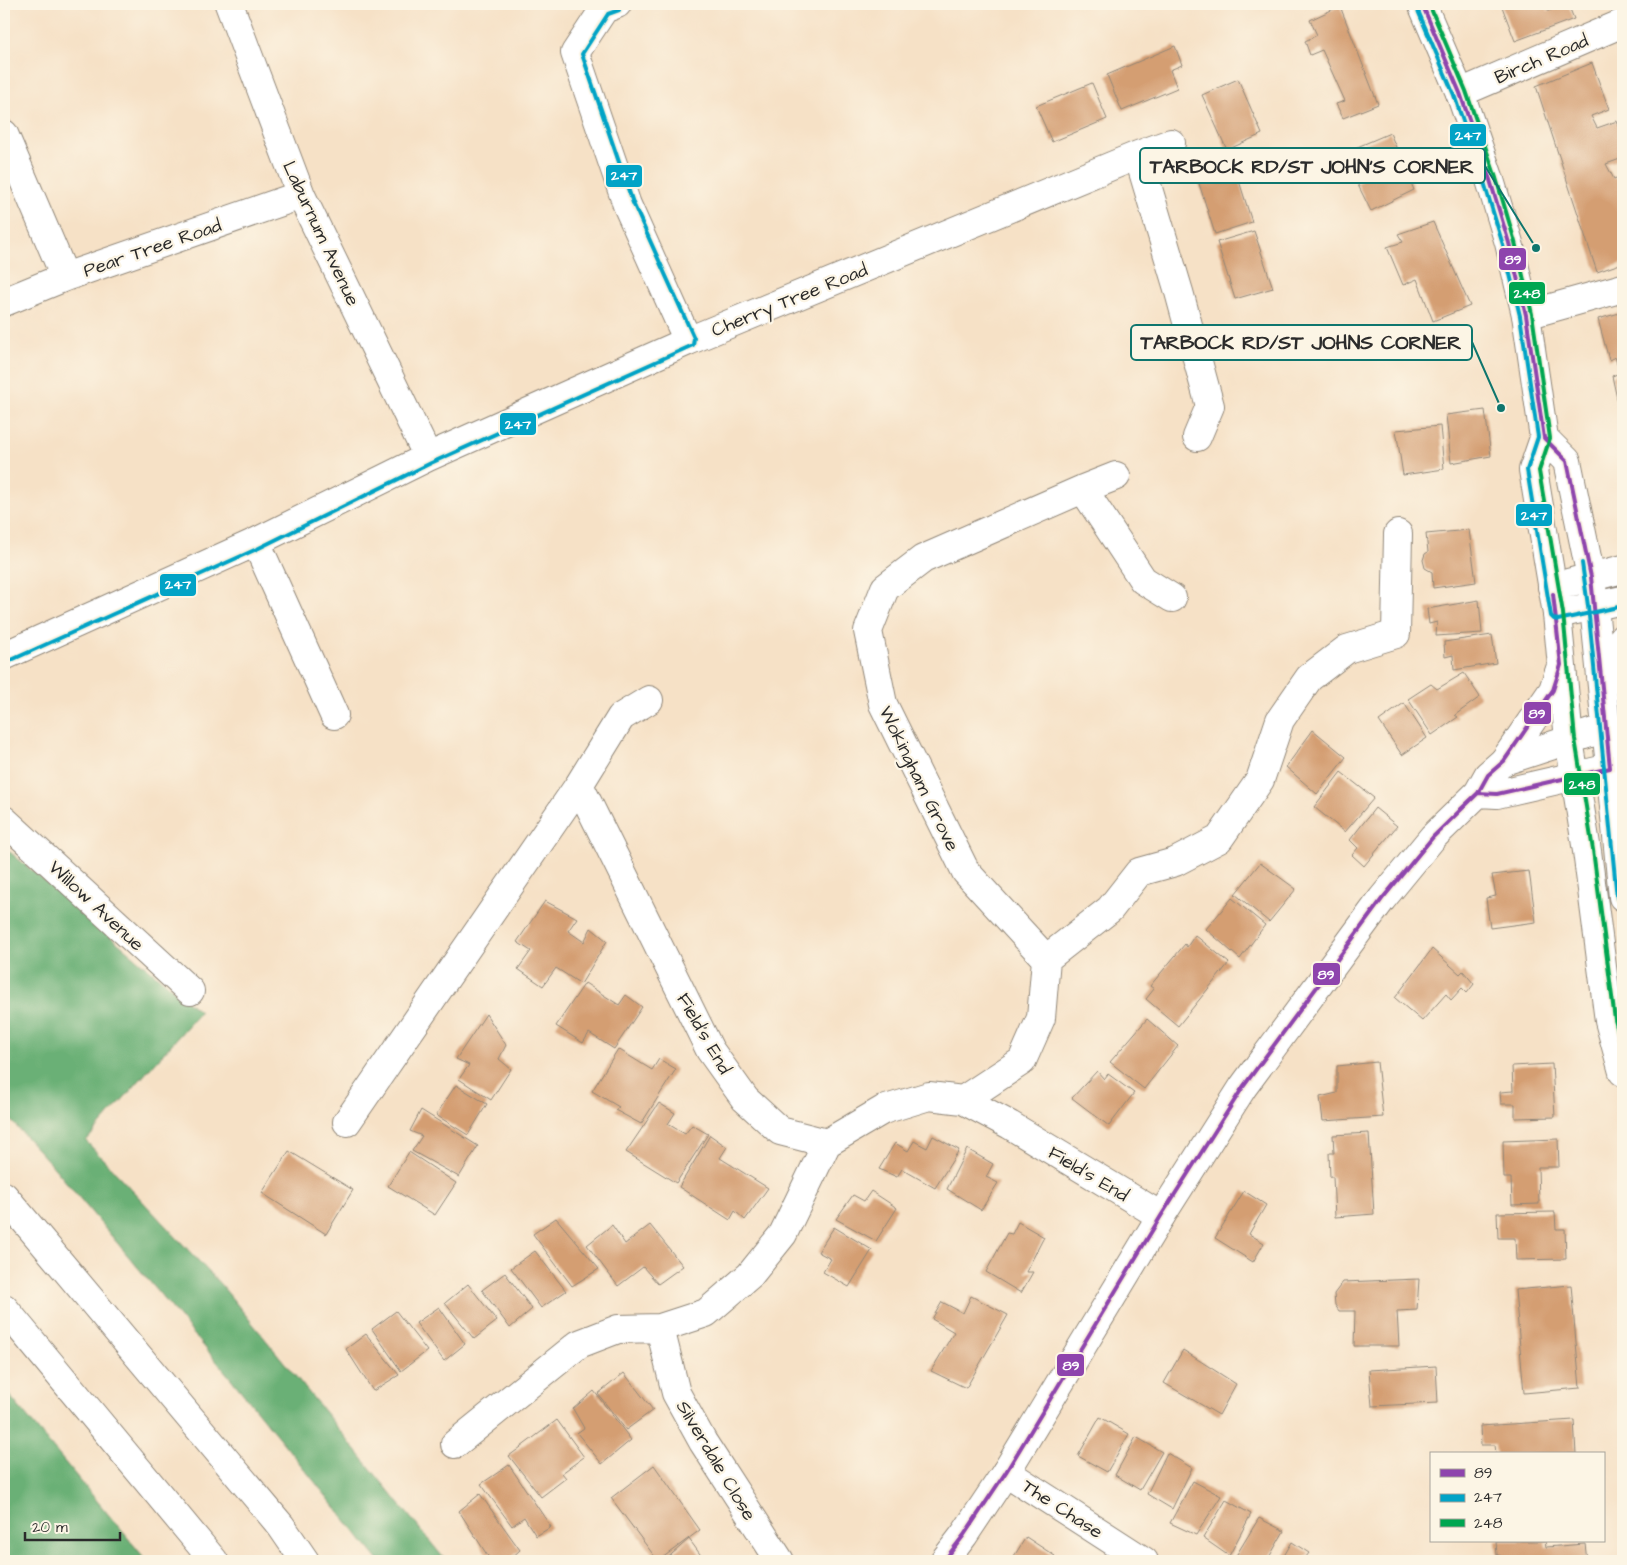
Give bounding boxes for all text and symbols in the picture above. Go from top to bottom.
street label: Birch Road [1490,27,1593,91]
line badge: 247 [1449,123,1487,147]
text: 247 [1454,126,1481,146]
callout: TARBOCK RD/ST JOHN'S CORNER [1140,148,1485,183]
text: TARBOCK RD/ST JOHN'S CORNER [1149,153,1474,181]
street label: Laburnum Avenue [275,157,366,310]
line badge: 247 [605,164,643,188]
text: 247 [610,166,637,186]
street label: Pear Tree Road [80,212,225,285]
line badge: 89 [1498,247,1527,271]
text: 89 [1504,250,1522,270]
street label: Cherry Tree Road [707,257,872,345]
line badge: 248 [1508,281,1546,305]
text: 248 [1513,284,1540,304]
callout: TARBOCK RD/ST JOHNS CORNER [1131,325,1472,360]
text: TARBOCK RD/ST JOHNS CORNER [1139,329,1462,357]
line badge: 247 [499,412,537,436]
text: 247 [504,415,531,435]
line badge: 247 [1515,503,1553,527]
text: 247 [1520,506,1547,526]
line badge: 247 [159,573,197,597]
text: 247 [164,575,191,595]
line badge: 89 [1523,701,1552,725]
street label: Wokingham Grove [871,702,965,856]
text: 89 [1528,704,1546,724]
line badge: 248 [1563,772,1601,796]
text: 248 [1568,775,1595,795]
street label: Willow Avenue [42,855,150,958]
line badge: 89 [1312,962,1341,986]
text: 89 [1317,965,1335,985]
street label: Field's End [670,988,738,1080]
street label: Field's End [1043,1140,1134,1209]
line badge: 89 [1056,1353,1085,1377]
text: 89 [1062,1356,1080,1376]
street label: Silverdale Close [669,1396,762,1526]
legend [1430,1452,1604,1542]
text: 89 [1474,1463,1492,1484]
street label: The Chase [1016,1473,1108,1545]
text: 247 [1474,1487,1502,1508]
scale bar [25,1510,120,1542]
text: 248 [1474,1513,1503,1534]
text: 20 m [32,1517,68,1538]

